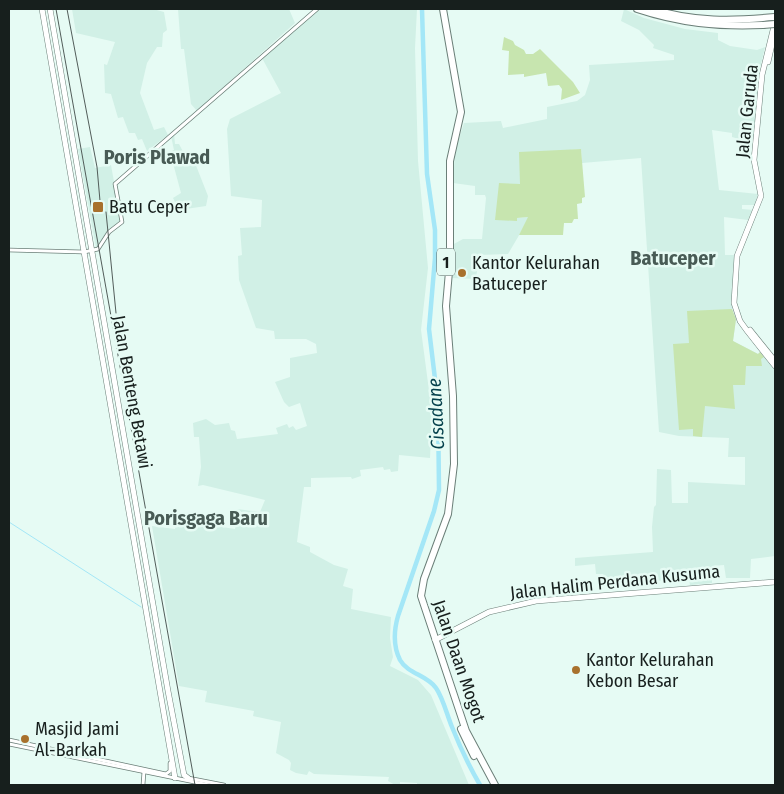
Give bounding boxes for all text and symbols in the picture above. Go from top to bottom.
street label: Jalan Garuda [731,63,763,159]
district label: Poris Plawad [104,145,210,169]
place label: Batu Ceper [109,196,190,218]
marker: Batu Ceper [91,200,105,214]
district label: Batuceper [630,246,716,270]
road number: 1 [437,248,455,276]
place label: Kantor Kelurahan Batuceper [472,252,600,295]
marker: Kantor Kelurahan Batuceper [456,267,468,279]
street label: Jalan Benteng Betawi [108,314,156,470]
water label: Cisadane [423,378,449,450]
district label: Porisgaga Baru [144,506,268,530]
street label: Jalan Halim Perdana Kusuma [509,560,721,604]
street label: Jalan Daan Mogot [428,597,490,725]
place label: Kantor Kelurahan Kebon Besar [586,649,714,692]
marker: Kantor Kelurahan Kebon Besar [570,664,582,676]
place label: Masjid Jami Al-Barkah [35,718,119,761]
marker: Masjid Jami Al-Barkah [19,733,31,745]

